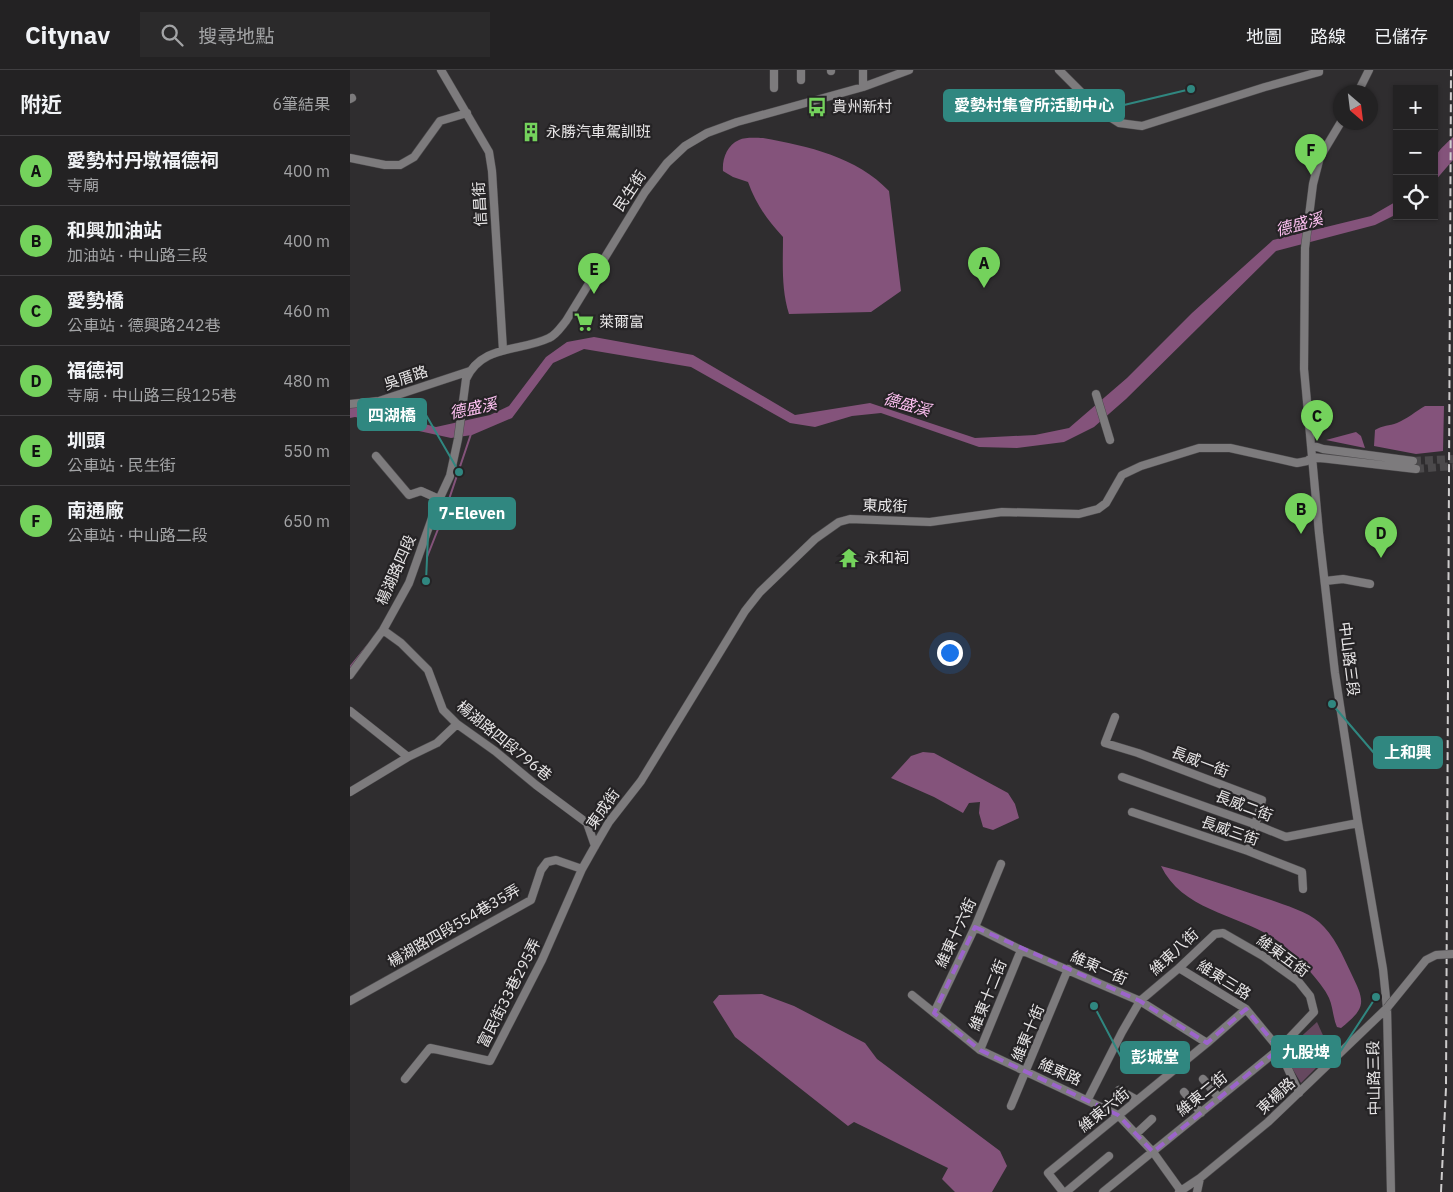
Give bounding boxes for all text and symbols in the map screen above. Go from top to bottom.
search box [140,12,490,57]
text: Citynav [25,19,110,51]
icon: search [158,21,186,49]
text: 搜尋地點 [198,24,274,48]
text: 地圖 [1246,25,1282,48]
text: 路線 [1310,25,1346,48]
text: 已儲存 [1374,25,1428,48]
north arrow [1333,85,1378,130]
map controls [1393,85,1438,220]
button: + [1393,85,1438,130]
text: 附近 [20,90,62,118]
callout: 愛勢村集會所活動中心 [944,90,1124,121]
text: 6筆結果 [272,94,330,114]
text: 愛勢村集會所活動中心 [954,95,1114,115]
bus stop icon: 貴州新村 [806,96,828,118]
place label: 貴州新村 [832,97,892,116]
building icon: 永勝汽車駕訓班 [520,121,542,143]
place label: 永勝汽車駕訓班 [546,122,651,141]
button: − [1393,130,1438,175]
pin: F [1295,134,1327,175]
text: 愛勢村丹墩福德祠 [67,148,219,172]
text: A [31,161,41,181]
text: 400 m [283,161,330,181]
street label: 民生街 [609,167,650,215]
text: 寺廟 [67,175,99,195]
button: locate [1393,175,1438,220]
street label: 信昌街 [469,181,490,227]
water label: 德盛溪 [1273,208,1327,240]
text: 和興加油站 [67,218,162,242]
text: B [31,231,41,251]
text: 400 m [283,231,330,251]
text: 加油站 · 中山路三段 [67,245,208,265]
pin: A [968,247,1000,288]
pin: E [578,253,610,294]
text: 愛勢橋 [67,288,124,312]
text: C [31,301,41,321]
text: 460 m [283,301,330,321]
supermarket icon: 萊爾富 [573,311,595,333]
place label: 萊爾富 [599,312,644,331]
text: 公車站 · 德興路242巷 [67,315,221,335]
text: 福德祠 [67,358,124,382]
street label: 吳厝路 [381,361,430,394]
text: D [30,371,42,391]
text: 480 m [283,371,330,391]
text: 寺廟 · 中山路三段125巷 [67,385,237,405]
water label: 德盛溪 [881,388,935,421]
water label: 德盛溪 [447,393,501,423]
callout: 四湖橋 [358,399,426,430]
pin: C [1301,400,1333,441]
text: 四湖橋 [368,405,416,425]
text: 圳頭 [67,428,105,452]
text: E [31,441,41,461]
text: 550 m [283,441,330,461]
text: 公車站 · 民生街 [67,455,176,475]
pin: B [1285,493,1317,534]
street label: 東成街 [862,495,908,516]
text: 南通廠 [67,498,124,522]
callout: 7-Eleven [429,498,515,529]
text: 7-Eleven [439,503,505,523]
text: F [31,511,41,531]
text: 650 m [283,511,330,531]
pin: D [1365,517,1397,558]
text: 公車站 · 中山路二段 [67,525,208,545]
street label: 楊湖路四段 [372,532,419,608]
temple icon: 永和祠 [838,547,860,569]
place label: 永和祠 [864,548,909,567]
street label: 中山路三段 [1335,621,1363,697]
your location [937,640,963,666]
street label: 楊湖路四段796巷 [453,696,556,785]
callout: 上和興 [1374,737,1442,768]
street label: 長威一街 [1169,742,1232,781]
text: 上和興 [1384,742,1432,762]
street label: 東成街 [582,785,623,833]
street label: 長威二街 [1213,786,1276,825]
street label: 長威三街 [1199,812,1262,849]
street label: 楊湖路四段554巷35弄 [384,880,523,971]
street label: 維東十六街 [931,895,980,971]
street label: 維東八街 [1145,924,1202,979]
street label: 維東五街 [1253,930,1313,981]
street label: 富民街33巷295弄 [473,935,544,1051]
street label: 維東一街 [1068,947,1130,988]
street label: 維東十二街 [965,956,1010,1033]
street label: 維東三路 [1194,956,1255,1004]
street label: 維東十街 [1007,1001,1048,1064]
callout: 九股埤 [1272,1036,1340,1067]
street label: 中山路三段 [1363,1040,1384,1116]
callout: 彭城堂 [1121,1042,1189,1073]
text: 九股埤 [1282,1042,1330,1062]
text: 彭城堂 [1131,1047,1179,1067]
street label: 維東路 [1036,1054,1085,1089]
street label: 維東二街 [1172,1067,1231,1120]
street label: 東楊路 [1253,1073,1299,1118]
street label: 維東六街 [1074,1083,1133,1136]

